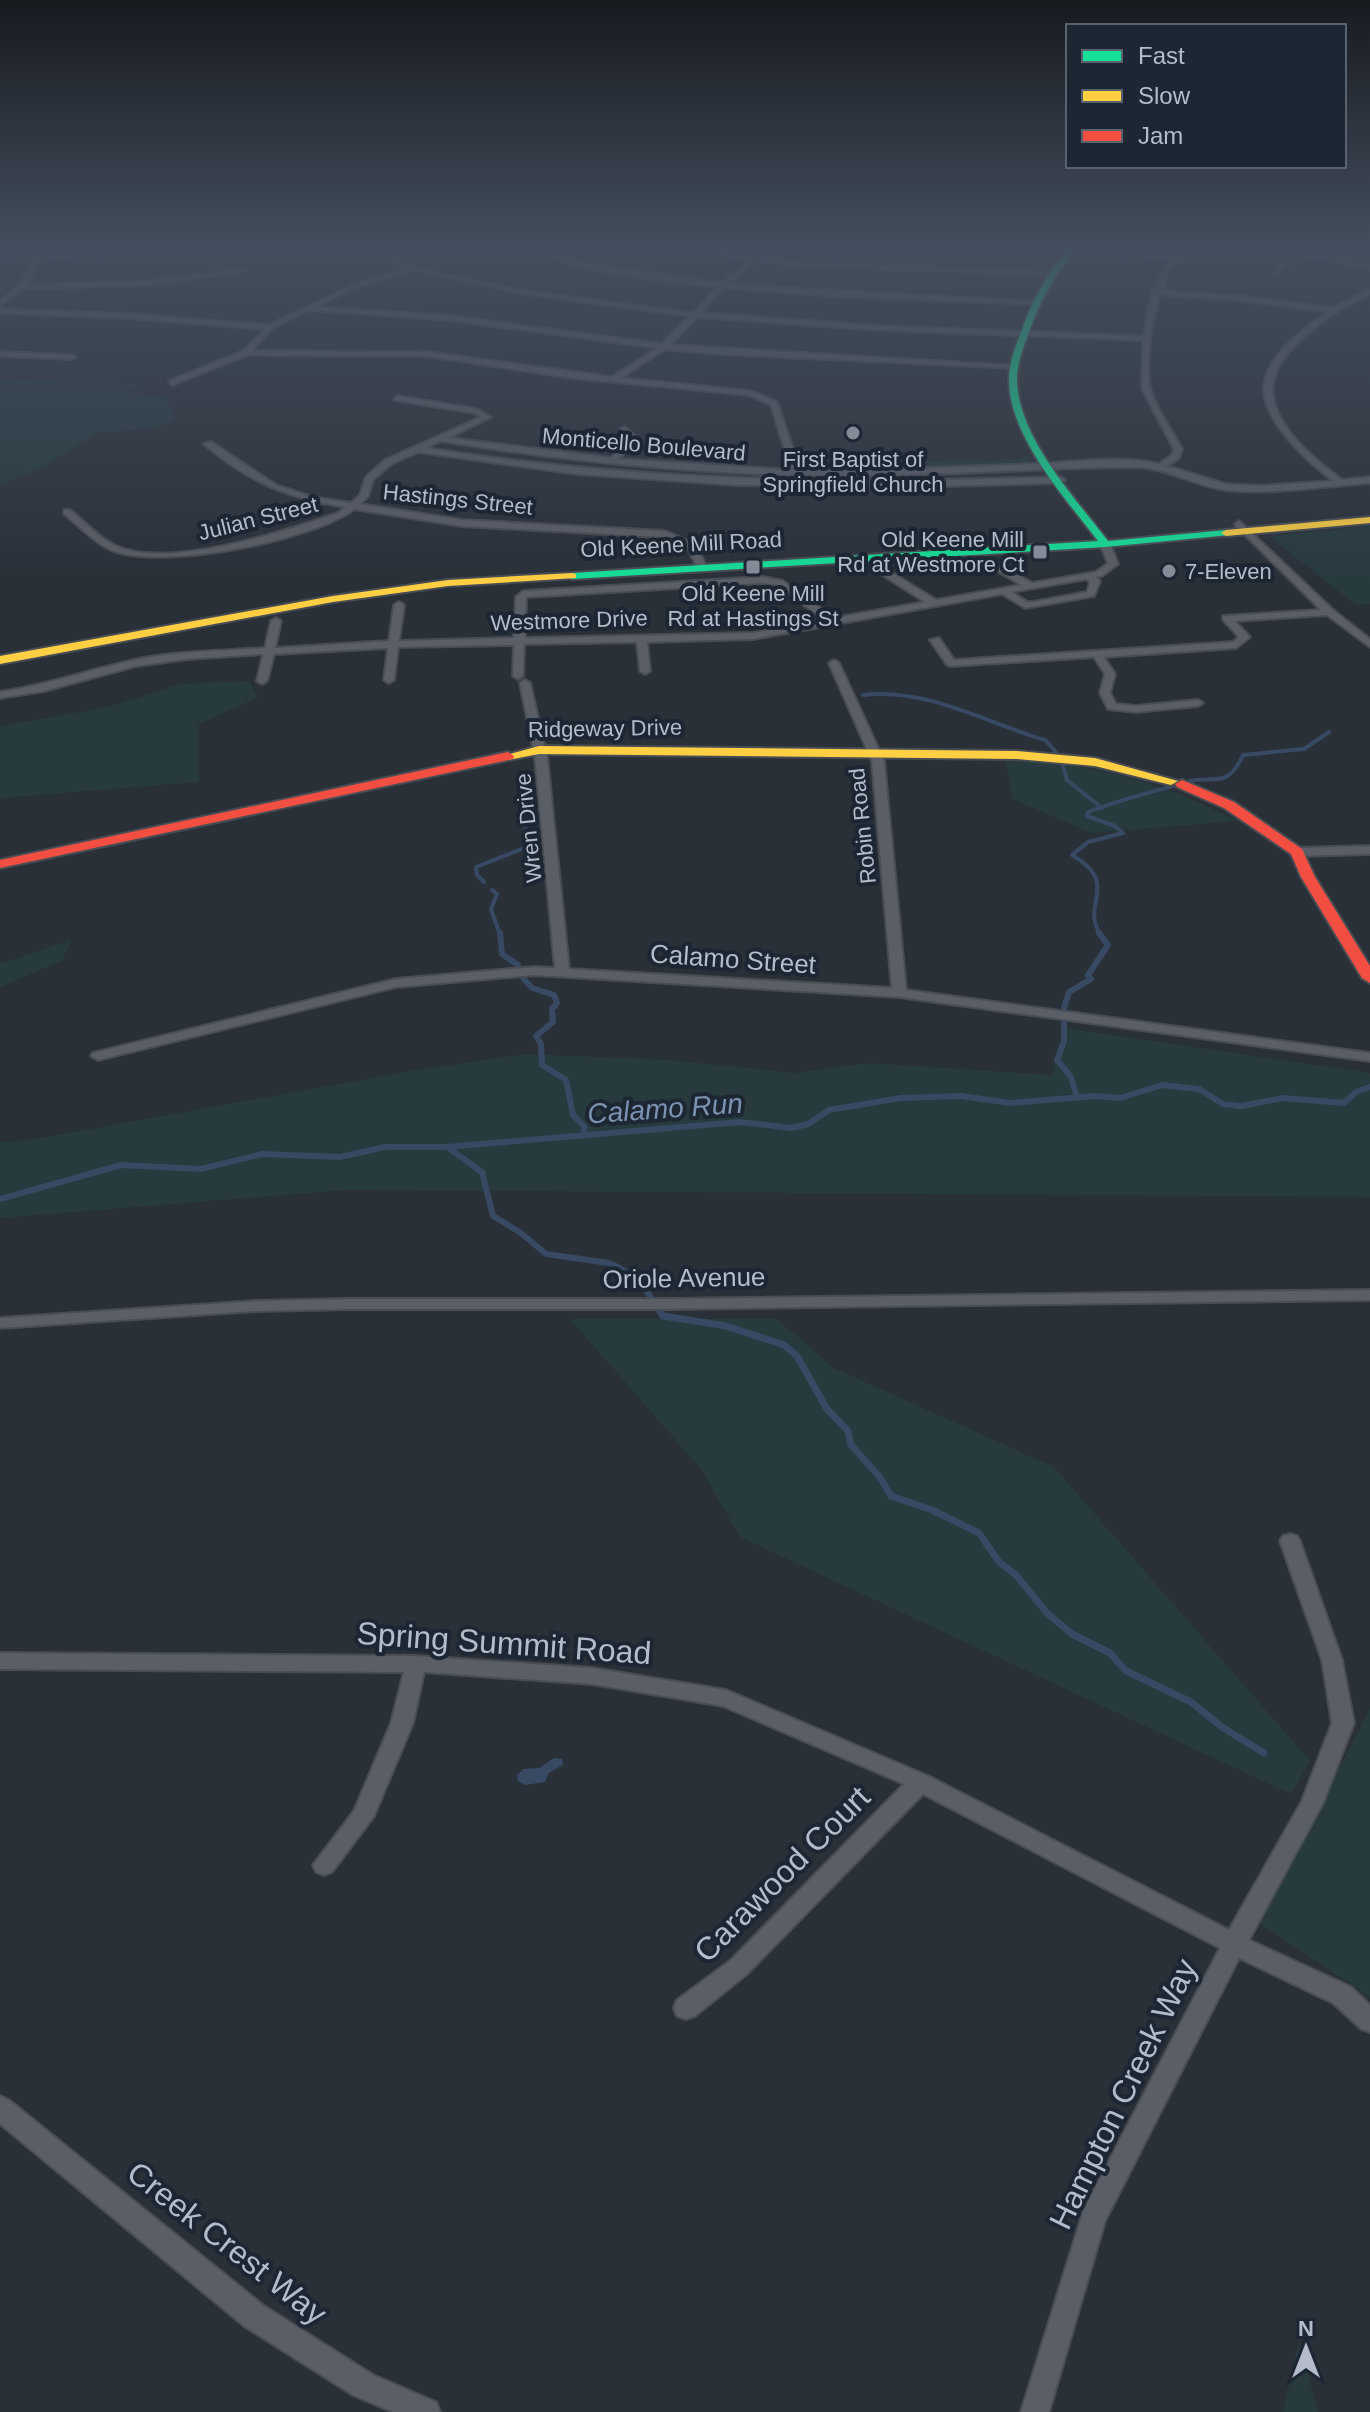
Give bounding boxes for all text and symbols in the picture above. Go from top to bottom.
legend [1066,24,1346,168]
text: Fast [1138,42,1185,69]
text: Slow [1138,82,1191,109]
text: Jam [1138,122,1183,149]
street label: Monticello Boulevard [541,423,747,466]
marker: First Baptist of Springfield Church [844,424,862,442]
place label: First Baptist of Springfield Church [763,447,943,497]
street label: Hastings Street [382,479,534,520]
street label: Julian Street [196,492,320,545]
street label: Old Keene Mill Road [580,527,782,562]
place label: Old Keene Mill Rd at Westmore Ct [837,527,1024,577]
marker: Old Keene Mill Rd at Westmore Ct [1031,543,1049,561]
marker: Old Keene Mill Rd at Hastings St [744,558,762,576]
place label: 7-Eleven [1185,559,1272,584]
marker: 7-Eleven [1160,562,1178,580]
place label: Old Keene Mill Rd at Hastings St [667,581,839,631]
street label: Westmore Drive [490,605,648,636]
street label: Ridgeway Drive [528,715,682,742]
street label: Robin Road [844,767,881,885]
street label: Wren Drive [510,772,547,884]
street label: Calamo Street [649,938,818,980]
water label: Calamo Run [586,1088,744,1129]
street label: Oriole Avenue [602,1262,766,1294]
street label: Spring Summit Road [355,1615,653,1671]
street label: Carawood Court [687,1779,877,1969]
street label: Hampton Creek Way [1042,1953,1204,2235]
street label: Creek Crest Way [120,2154,334,2332]
north arrow [1266,2308,1346,2388]
text: N [1298,2316,1314,2341]

